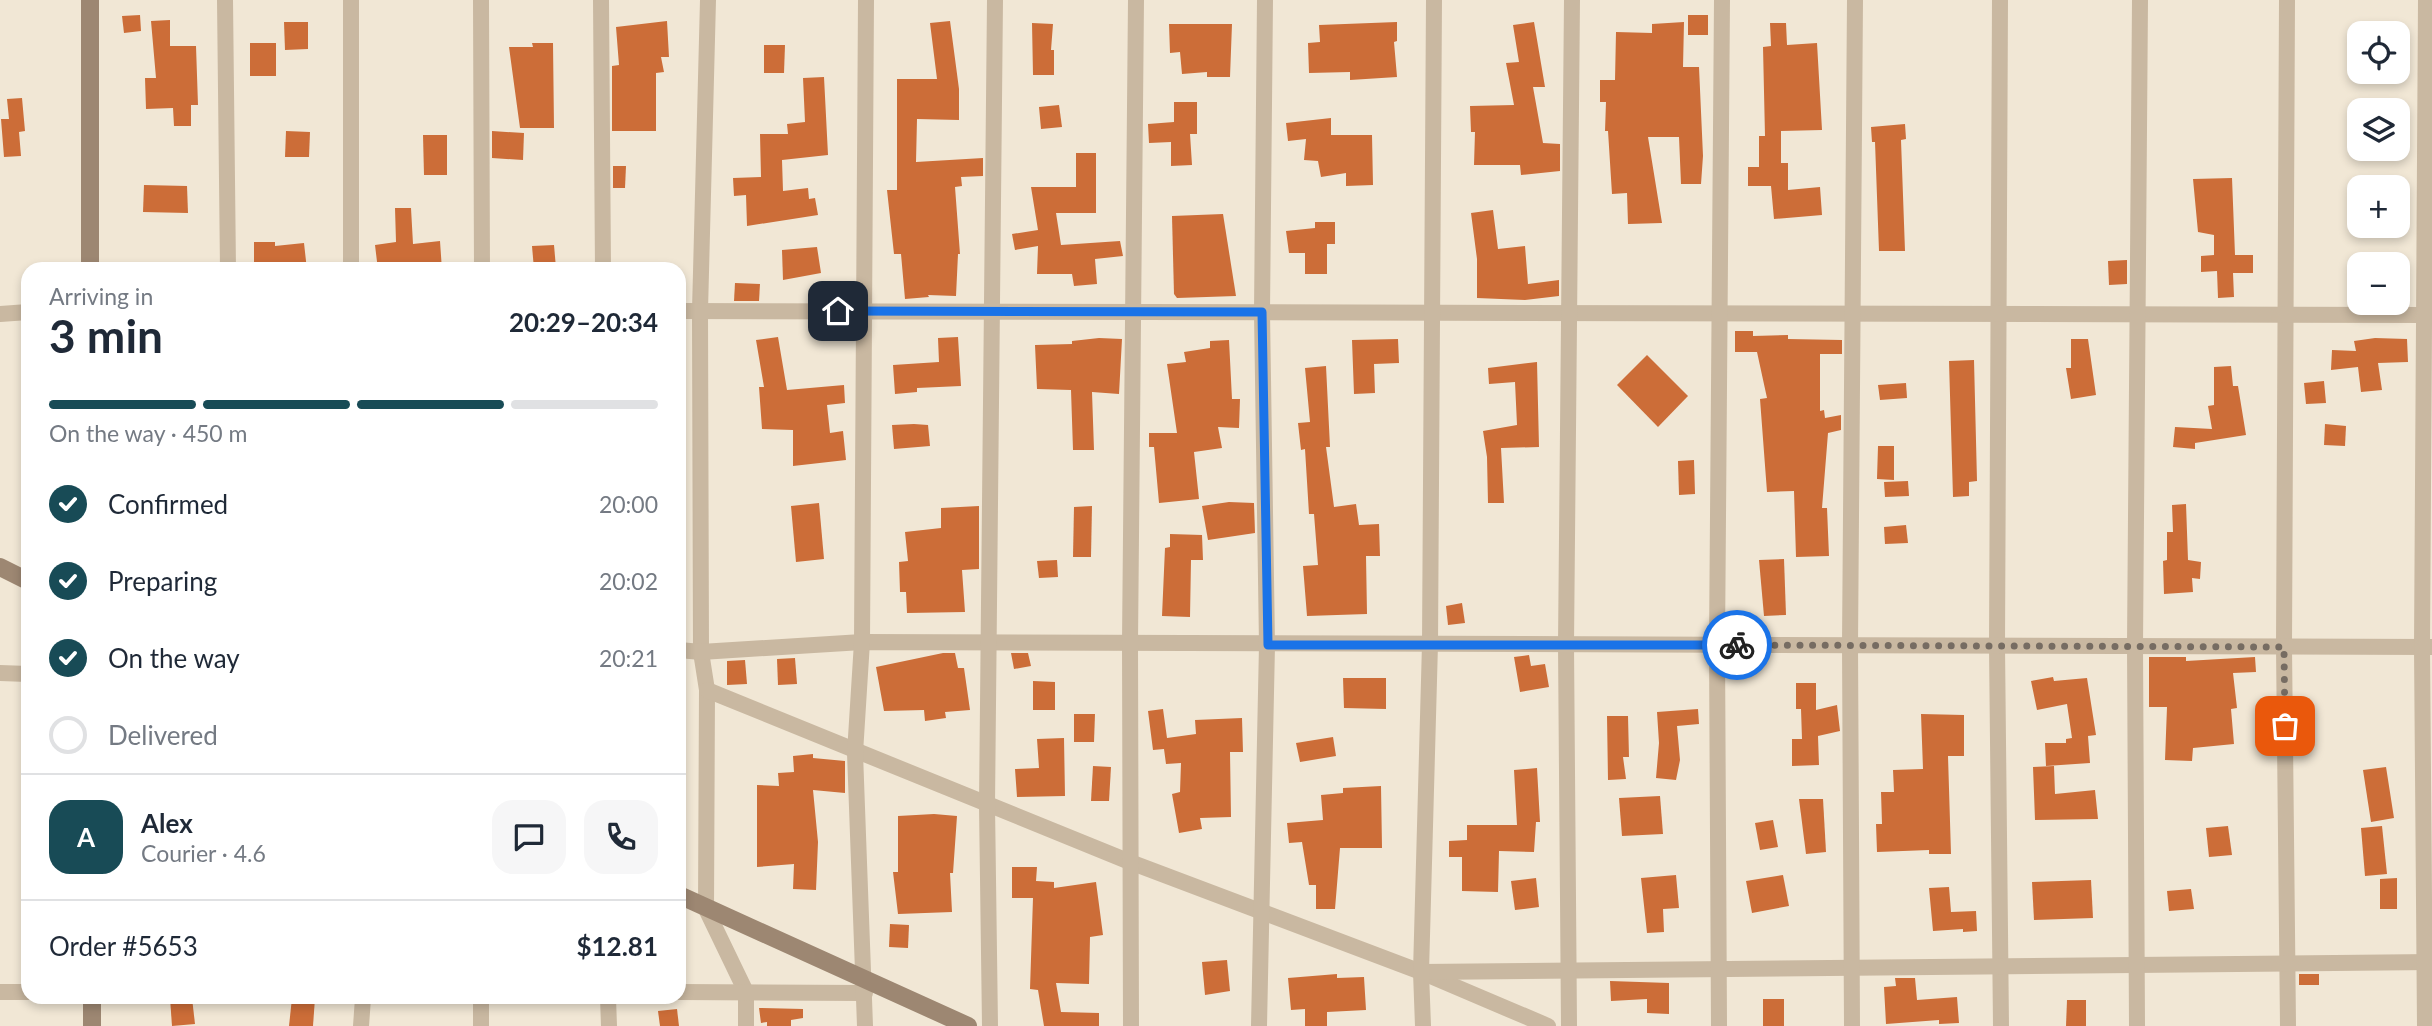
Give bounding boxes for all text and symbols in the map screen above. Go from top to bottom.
map controls [2347,21,2410,315]
button: locate [2347,21,2410,84]
button: layers [2347,98,2410,161]
button: + [2347,175,2410,238]
button: − [2347,252,2410,315]
pin [808,281,868,341]
text: Arriving in [49,282,153,310]
icon: home [819,292,857,330]
text: 20:29–20:34 [509,306,658,338]
text: 3 min [49,308,163,363]
text: On the way · 450 m [49,419,248,447]
icon: check [49,485,87,523]
text: Confirmed [108,488,228,520]
text: 20:00 [599,490,658,518]
icon: check [49,562,87,600]
text: Preparing [108,565,217,597]
text: 20:02 [599,567,658,595]
courier [1702,610,1772,680]
icon: bike [1718,626,1756,664]
icon: check [49,639,87,677]
text: On the way [108,642,240,674]
text: 20:21 [599,644,658,672]
pin [2255,696,2315,756]
icon: bag [2266,707,2304,745]
text: Delivered [108,719,218,751]
button: chat [492,800,566,874]
button: phone [584,800,658,874]
text: Alex [141,807,193,839]
text: A [77,821,95,853]
text: Courier · 4.6 [141,839,266,867]
text: Order #5653 [49,930,198,962]
text: $12.81 [576,930,658,962]

